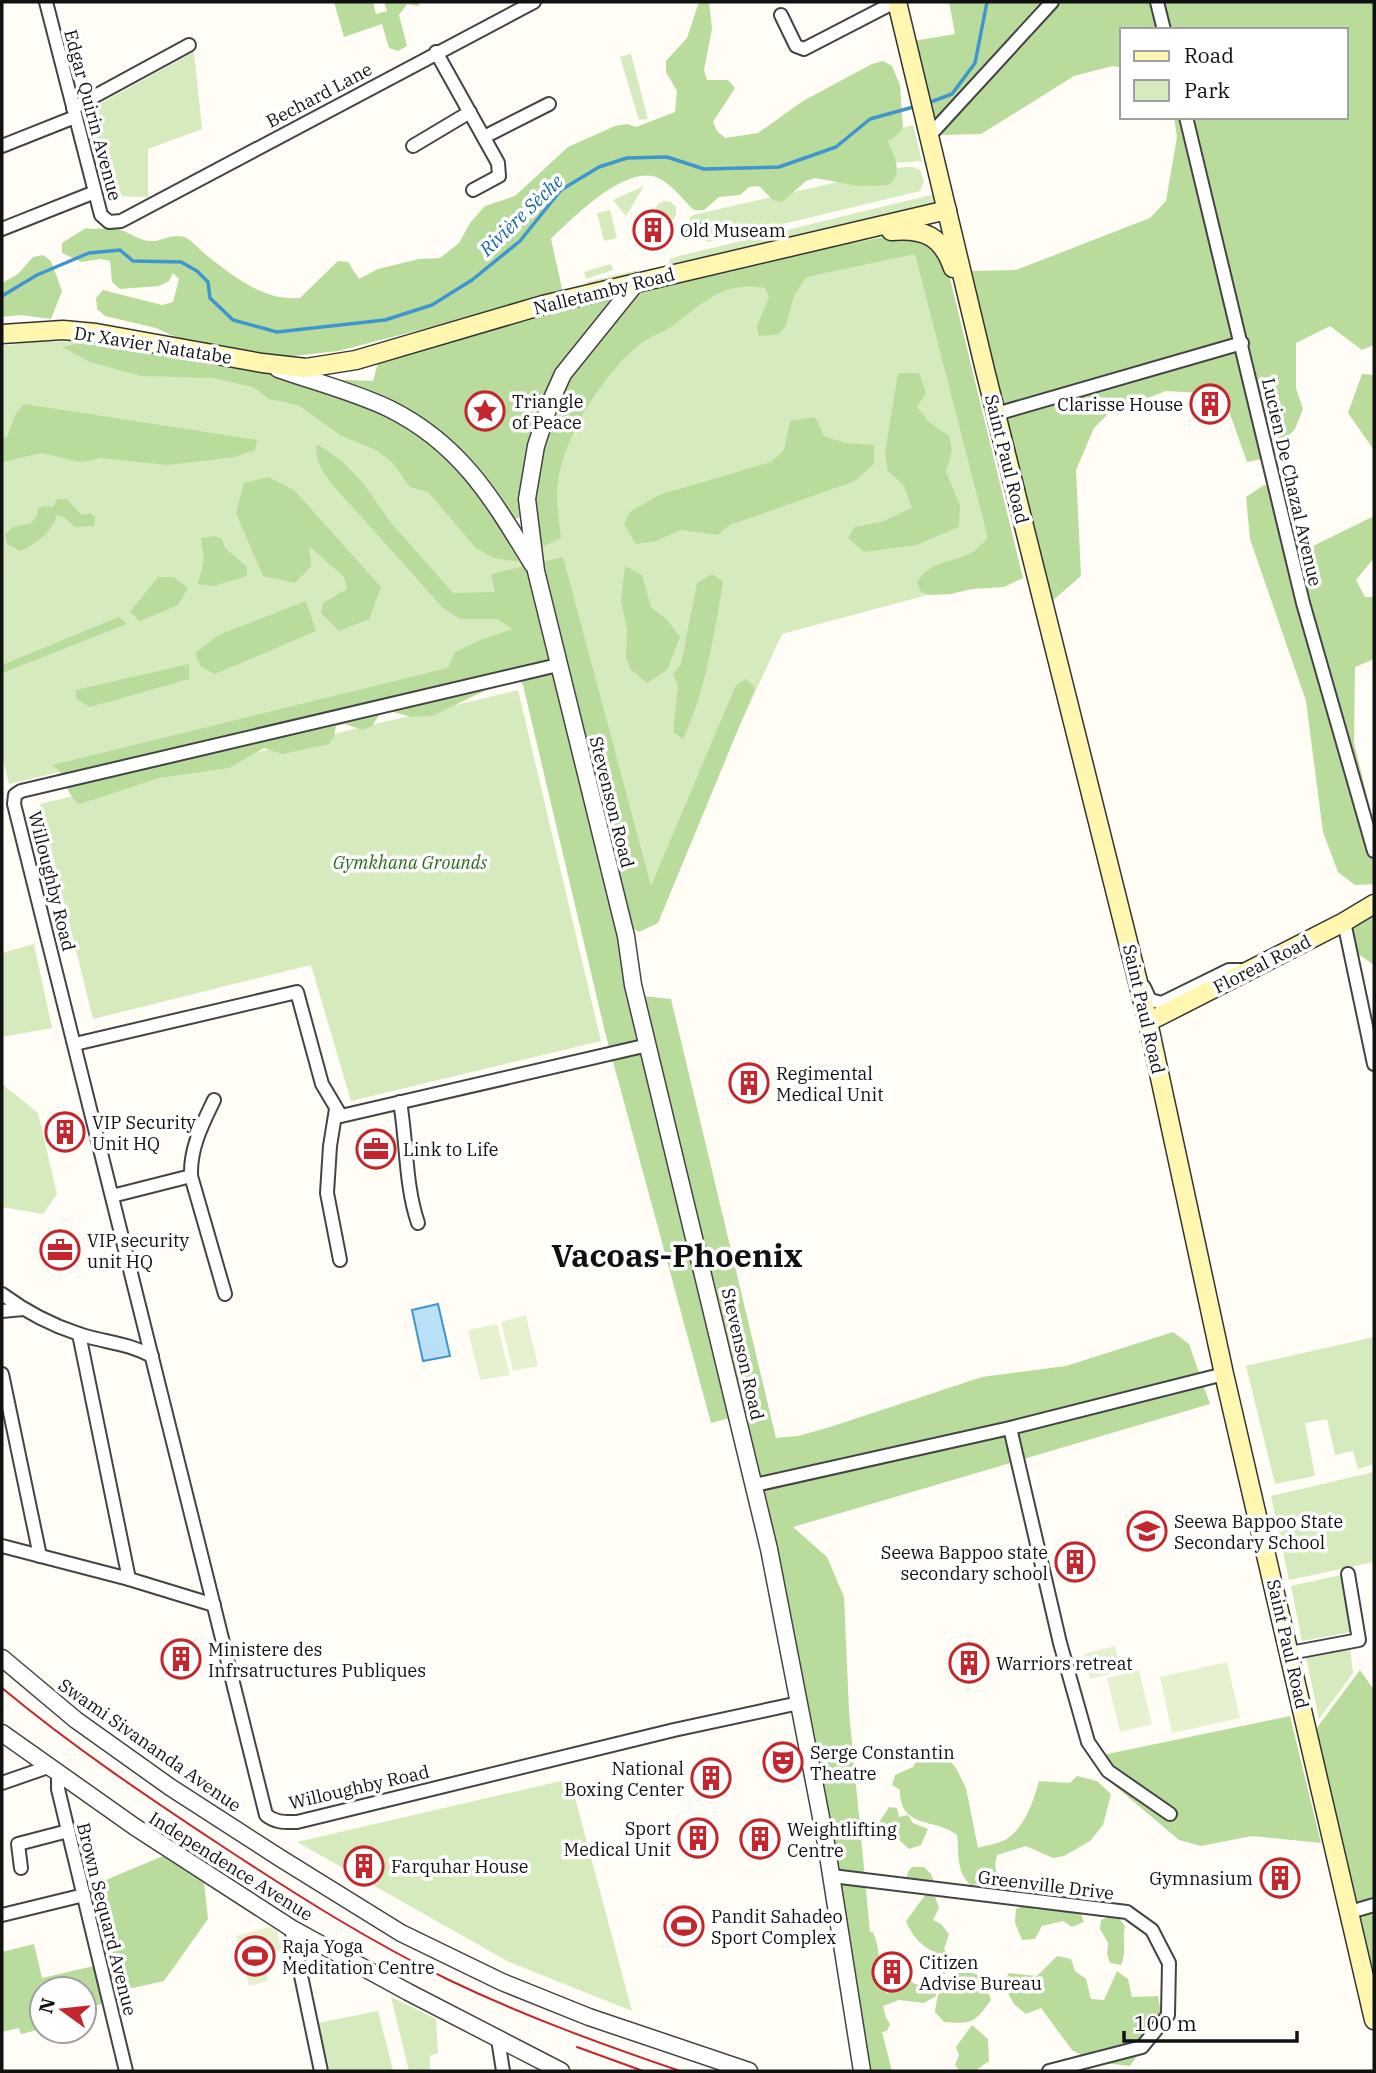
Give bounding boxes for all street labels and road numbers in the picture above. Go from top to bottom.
street label: Edgar Quirin Avenue [59,27,127,203]
street label: Bechard Lane [262,57,376,133]
street label: Nalletamby Road [531,262,677,320]
street label: Dr Xavier Natatabe [72,321,234,369]
street label: Lucien De Chazal Avenue [1257,376,1327,588]
street label: Saint Paul Road [980,392,1034,526]
street label: Stevenson Road [585,734,639,870]
street label: Willoughby Road [23,809,81,953]
street label: Floreal Road [1209,929,1315,999]
street label: Saint Paul Road [1118,942,1170,1076]
street label: Stevenson Road [717,1286,769,1422]
street label: Saint Paul Road [1262,1577,1314,1711]
street label: Swami Sivananda Avenue [54,1673,246,1817]
street label: Willoughby Road [287,1760,431,1814]
street label: Independence Avenue [145,1806,317,1926]
street label: Brown Sequard Avenue [72,1820,142,2018]
street label: Greenville Drive [977,1865,1115,1905]

